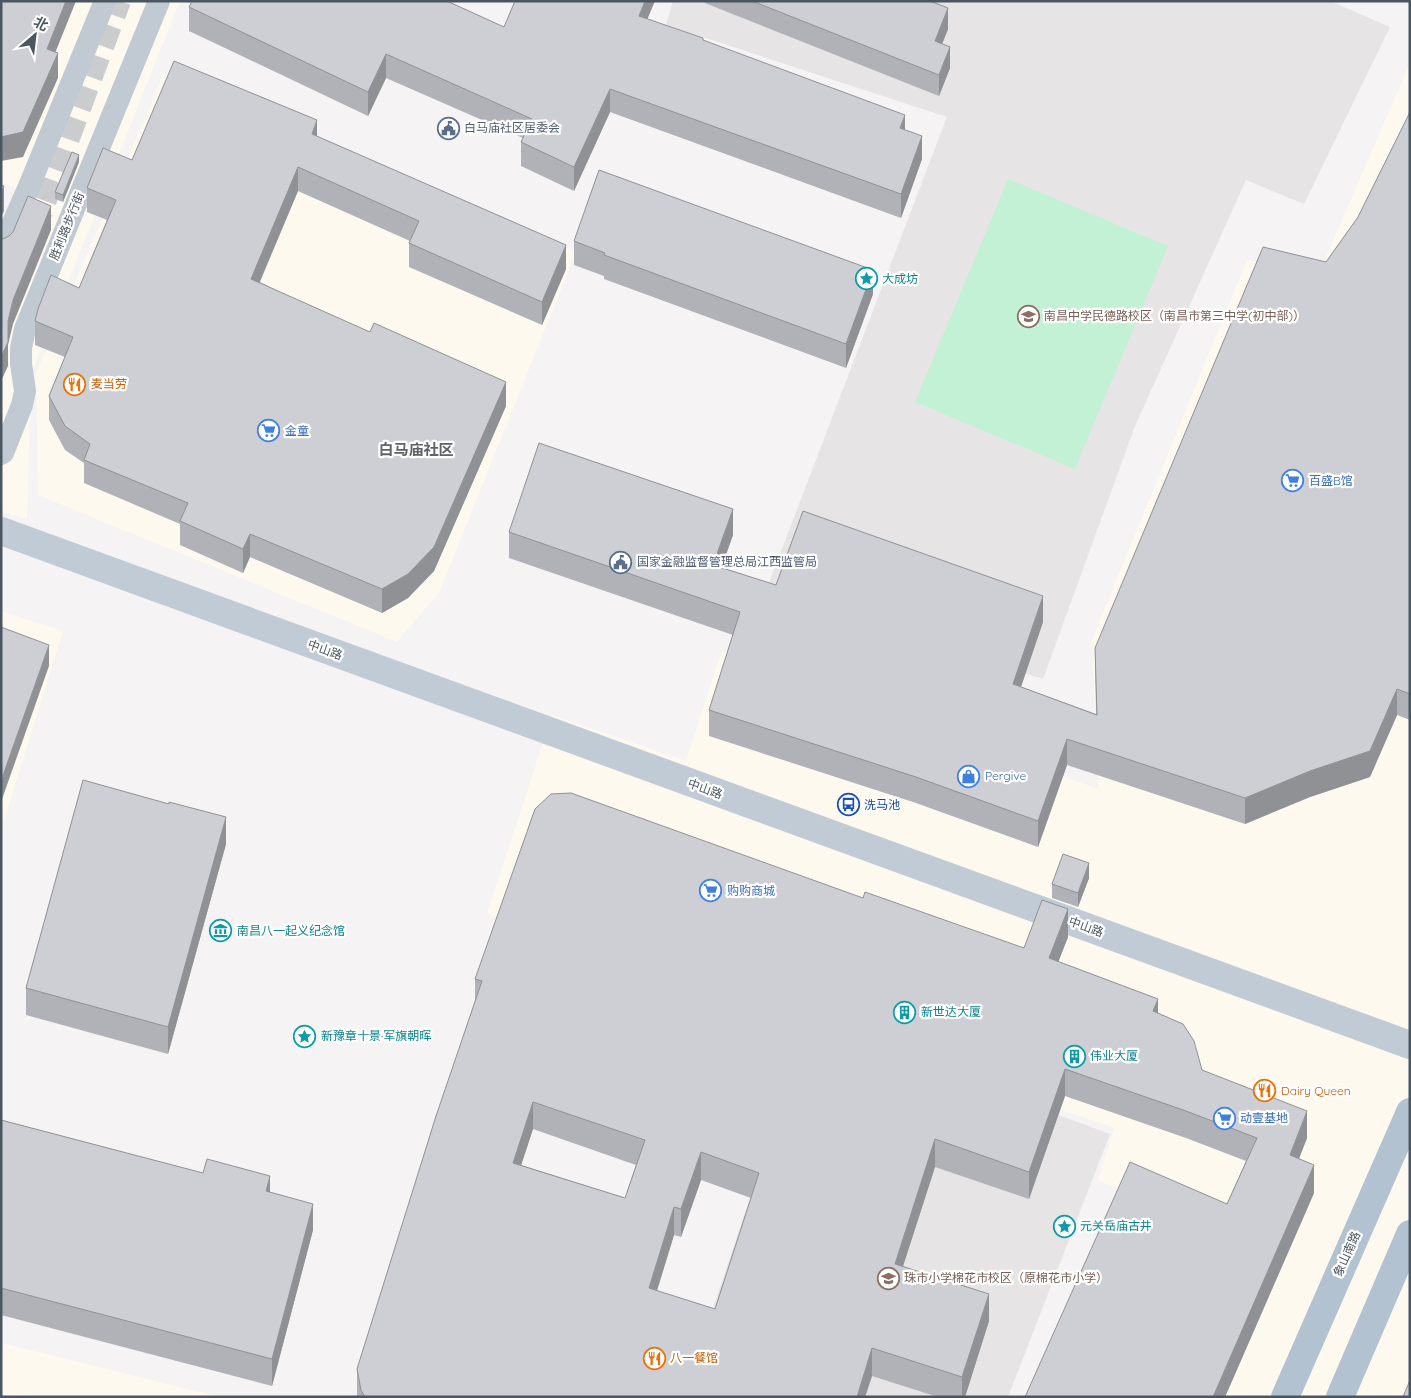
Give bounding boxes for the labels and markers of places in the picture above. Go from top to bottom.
public building icon: 白马庙社区居委会 [436,116,460,140]
place label: 白马庙社区居委会 [464,120,560,135]
place icon: 大成坊 [854,267,878,291]
place label: 大成坊 [882,271,918,286]
school or university icon: 南昌中学民德路校区（南昌市第三中学(初中部)） [1016,304,1040,328]
place label: 南昌中学民德路校区（南昌市第三中学(初中部)） [1044,308,1305,323]
restaurant icon: 麦当劳 [63,372,87,396]
place label: 麦当劳 [91,376,127,391]
supermarket icon: 金童 [257,419,281,443]
place label: 金童 [285,423,309,438]
supermarket icon: 百盛B馆 [1281,469,1305,493]
place label: 百盛B馆 [1309,473,1353,488]
public building icon: 国家金融监督管理总局江西监管局 [609,550,633,574]
place label: 国家金融监督管理总局江西监管局 [637,554,817,569]
shop icon: Pergive [957,764,981,788]
place label: Pergive [985,768,1027,783]
bus stop icon: 洗马池 [836,793,860,817]
place label: 洗马池 [864,797,900,812]
supermarket icon: 购购商城 [699,879,723,903]
place label: 购购商城 [727,883,775,898]
museum icon: 南昌八一起义纪念馆 [209,919,233,943]
place label: 南昌八一起义纪念馆 [237,923,345,938]
building icon: 新世达大厦 [893,1000,917,1024]
place label: 新世达大厦 [921,1004,981,1019]
place icon: 新豫章十景·军旗朝晖 [293,1024,317,1048]
place label: 新豫章十景·军旗朝晖 [321,1028,431,1043]
building icon: 伟业大厦 [1062,1044,1086,1068]
place label: 伟业大厦 [1090,1048,1138,1063]
restaurant icon: Dairy Queen [1253,1079,1277,1103]
place label: Dairy Queen [1281,1083,1351,1098]
supermarket icon: 动壹基地 [1212,1106,1236,1130]
place label: 动壹基地 [1240,1110,1288,1125]
place icon: 元关岳庙古井 [1052,1214,1076,1238]
place label: 元关岳庙古井 [1080,1218,1152,1233]
school or university icon: 珠市小学棉花市校区（原棉花市小学） [876,1266,900,1290]
place label: 珠市小学棉花市校区（原棉花市小学） [904,1270,1108,1285]
restaurant icon: 八一餐馆 [642,1346,666,1370]
place label: 八一餐馆 [670,1350,718,1365]

